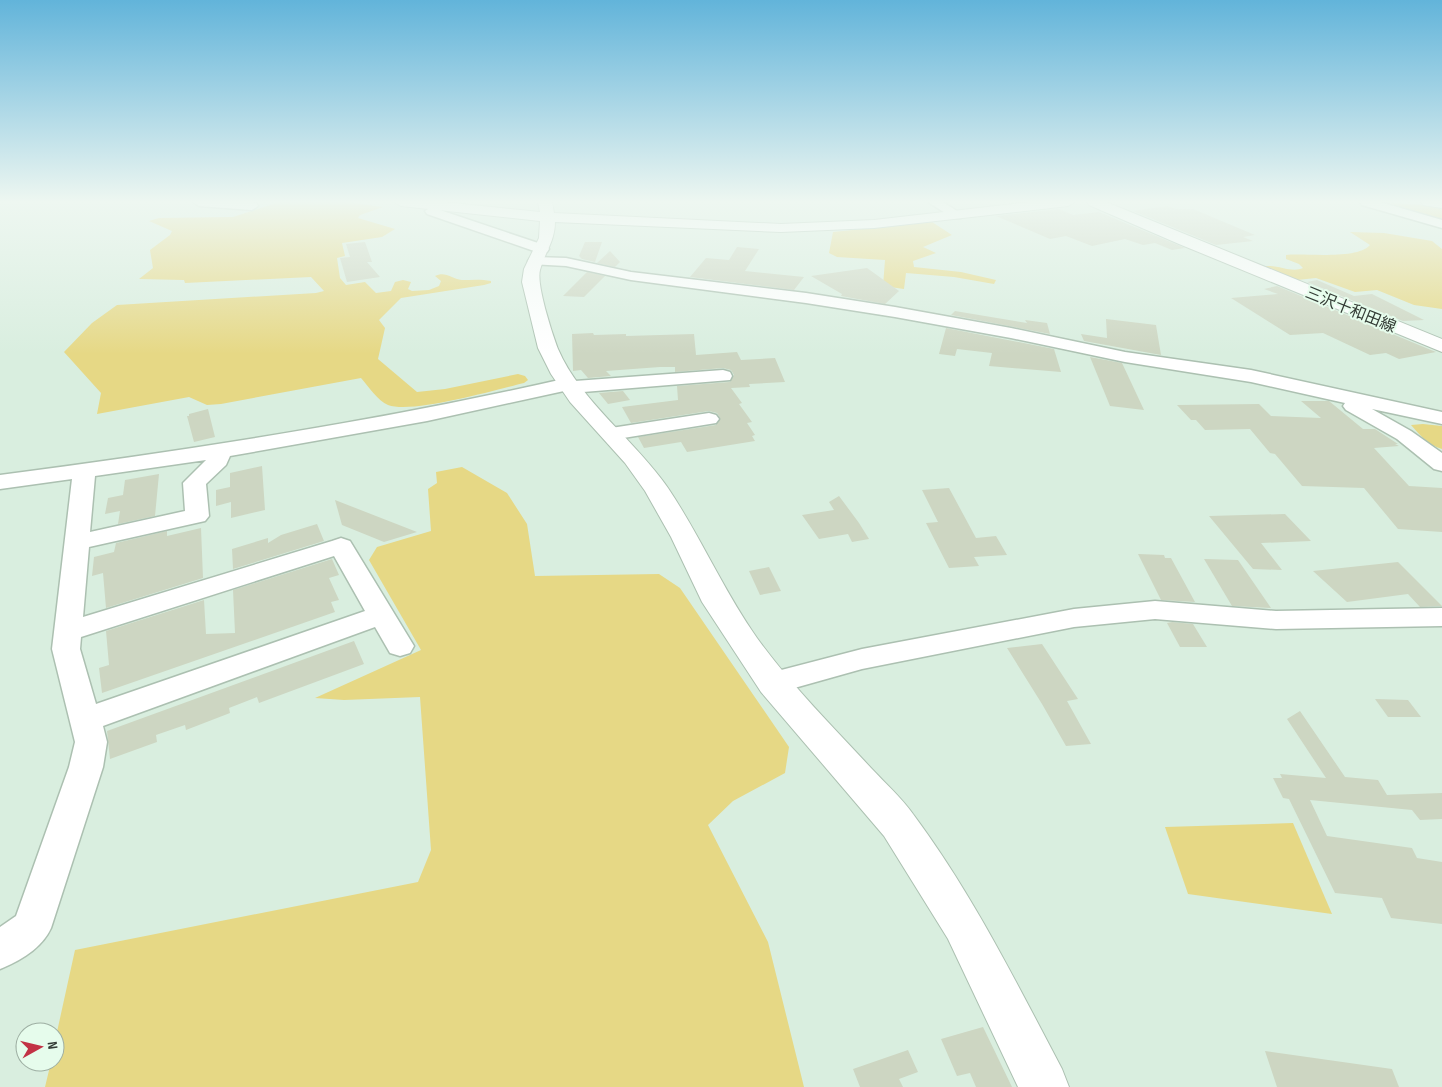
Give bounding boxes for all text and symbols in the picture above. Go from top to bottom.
street label: 三沢十和田線 [1302,284,1399,337]
north arrow [15,1022,65,1072]
text: N [43,1040,61,1050]

